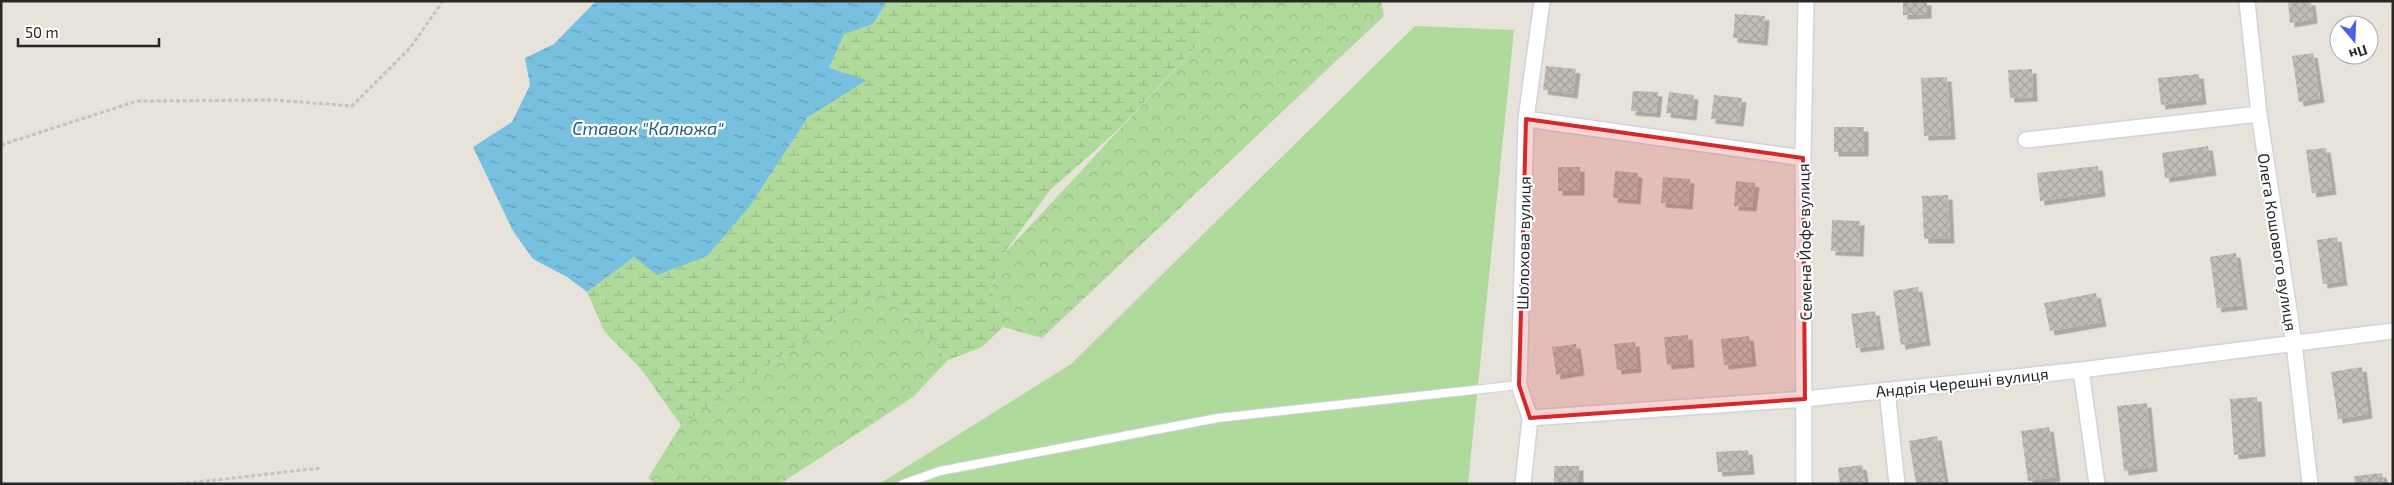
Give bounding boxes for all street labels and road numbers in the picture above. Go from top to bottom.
street label: Олега Кошового вулиця [2254,152,2301,332]
street label: Семена Йофе вулиця [1793,163,1816,321]
street label: Шолохова вулиця [1512,176,1535,310]
street label: Андрія Черешні вулиця [1874,363,2050,402]

